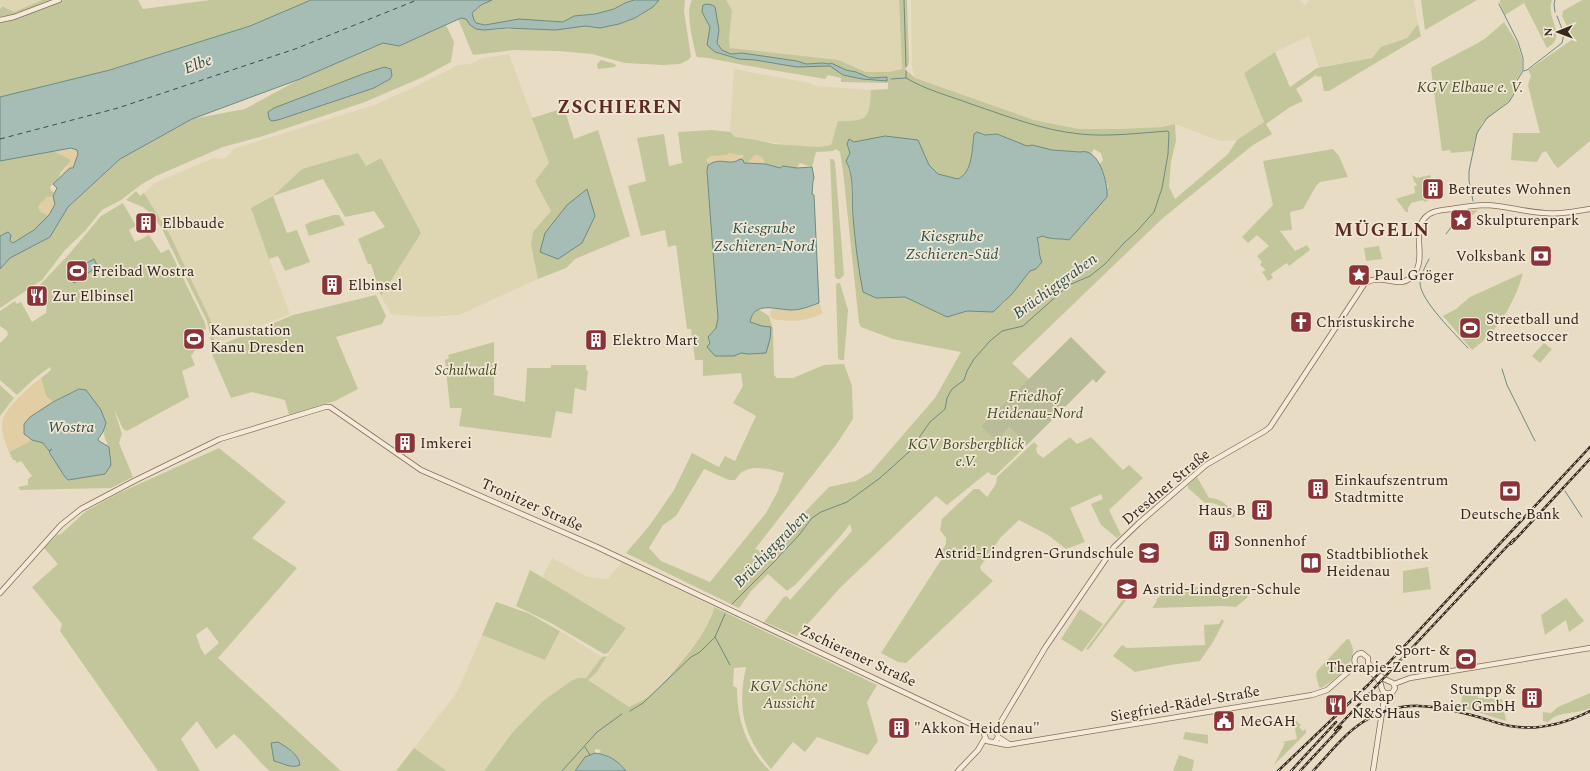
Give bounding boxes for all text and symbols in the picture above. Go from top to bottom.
north arrow [1538,12,1578,52]
text: N [1540,28,1557,37]
water label: Elbe [180,48,216,80]
park label: KGV Elbaue e. V. [1417,76,1523,99]
district label: ZSCHIEREN [557,93,683,122]
building icon: Betreutes Wohnen [1420,176,1446,202]
place label: Betreutes Wohnen [1448,178,1571,201]
place icon: Skulpturenpark [1448,207,1474,233]
place label: Skulpturenpark [1476,209,1579,232]
building icon: Elbbaude [133,210,159,236]
place label: Elbbaude [162,212,224,235]
water label: Kiesgrube Zschieren-Nord [713,216,815,258]
district label: MÜGELN [1334,216,1430,245]
water label: Kiesgrube Zschieren-Süd [906,224,998,266]
bank icon: Volksbank [1528,243,1554,269]
place label: Volksbank [1456,245,1526,268]
water label: Brüchigtgraben [1008,247,1103,325]
sports icon: Freibad Wostra [64,258,90,284]
place label: Freibad Wostra [92,260,195,283]
place icon: Paul Gröger [1346,262,1372,288]
place label: Paul Gröger [1374,264,1454,287]
building icon: Elbinsel [319,272,345,298]
place label: Elbinsel [348,274,402,297]
restaurant icon: Zur Elbinsel [24,283,50,309]
place label: Zur Elbinsel [52,285,134,308]
place label: Streetball und Streetsoccer [1486,308,1579,348]
church icon: Christuskirche [1288,309,1314,335]
place label: Christuskirche [1316,311,1415,334]
sports icon: Streetball und Streetsoccer [1457,315,1483,341]
place label: Kanustation Kanu Dresden [210,319,305,359]
sports icon: Kanustation Kanu Dresden [181,326,207,352]
building icon: Elektro Mart [583,327,609,353]
place label: Elektro Mart [612,329,698,352]
park label: Schulwald [435,359,497,382]
park label: Friedhof Heidenau-Nord [987,385,1083,425]
water label: Wostra [48,415,94,439]
building icon: Imkerei [392,430,418,456]
place label: Imkerei [420,432,472,455]
park label: KGV Borsbergblick e.V. [908,433,1024,473]
street label: Dresdner Straße [1117,443,1215,531]
place label: Einkaufszentrum Stadtmitte [1334,469,1448,509]
street label: Tronitzer Straße [477,472,587,538]
building icon: Einkaufszentrum Stadtmitte [1305,476,1331,502]
bank icon: Deutsche Bank [1497,478,1523,504]
building icon: Haus B [1249,497,1275,523]
place label: Haus B [1198,499,1246,522]
place label: Deutsche Bank [1460,503,1560,526]
water label: Brüchigtgraben [728,505,815,593]
building icon: Sonnenhof [1206,528,1232,554]
place label: Sonnenhof [1234,530,1308,553]
school or university icon: Astrid-Lindgren-Grundschule [1136,540,1162,566]
place label: Astrid-Lindgren-Grundschule [934,542,1134,565]
place label: Stadtbibliothek Heidenau [1326,543,1429,583]
library icon: Stadtbibliothek Heidenau [1298,550,1324,576]
school or university icon: Astrid-Lindgren-Schule [1114,576,1140,602]
place label: Astrid-Lindgren-Schule [1142,578,1301,601]
street label: Zschierener Straße [796,619,920,693]
place label: Sport- & Therapie-Zentrum [1326,639,1451,679]
sports icon: Sport- & Therapie-Zentrum [1453,646,1479,672]
park label: KGV Schöne Aussicht [750,675,828,715]
place label: Stumpp & Baier GmbH [1432,678,1517,718]
street label: Siegfried-Rädel-Straße [1108,680,1262,728]
place label: Kebap N&S Haus [1352,685,1421,725]
building icon: Stumpp & Baier GmbH [1519,685,1545,711]
restaurant icon: Kebap N&S Haus [1323,692,1349,718]
public building icon: MeGAH [1211,708,1237,734]
place label: MeGAH [1240,710,1296,733]
building icon: "Akkon Heidenau" [886,715,912,741]
place label: "Akkon Heidenau" [914,717,1040,740]

